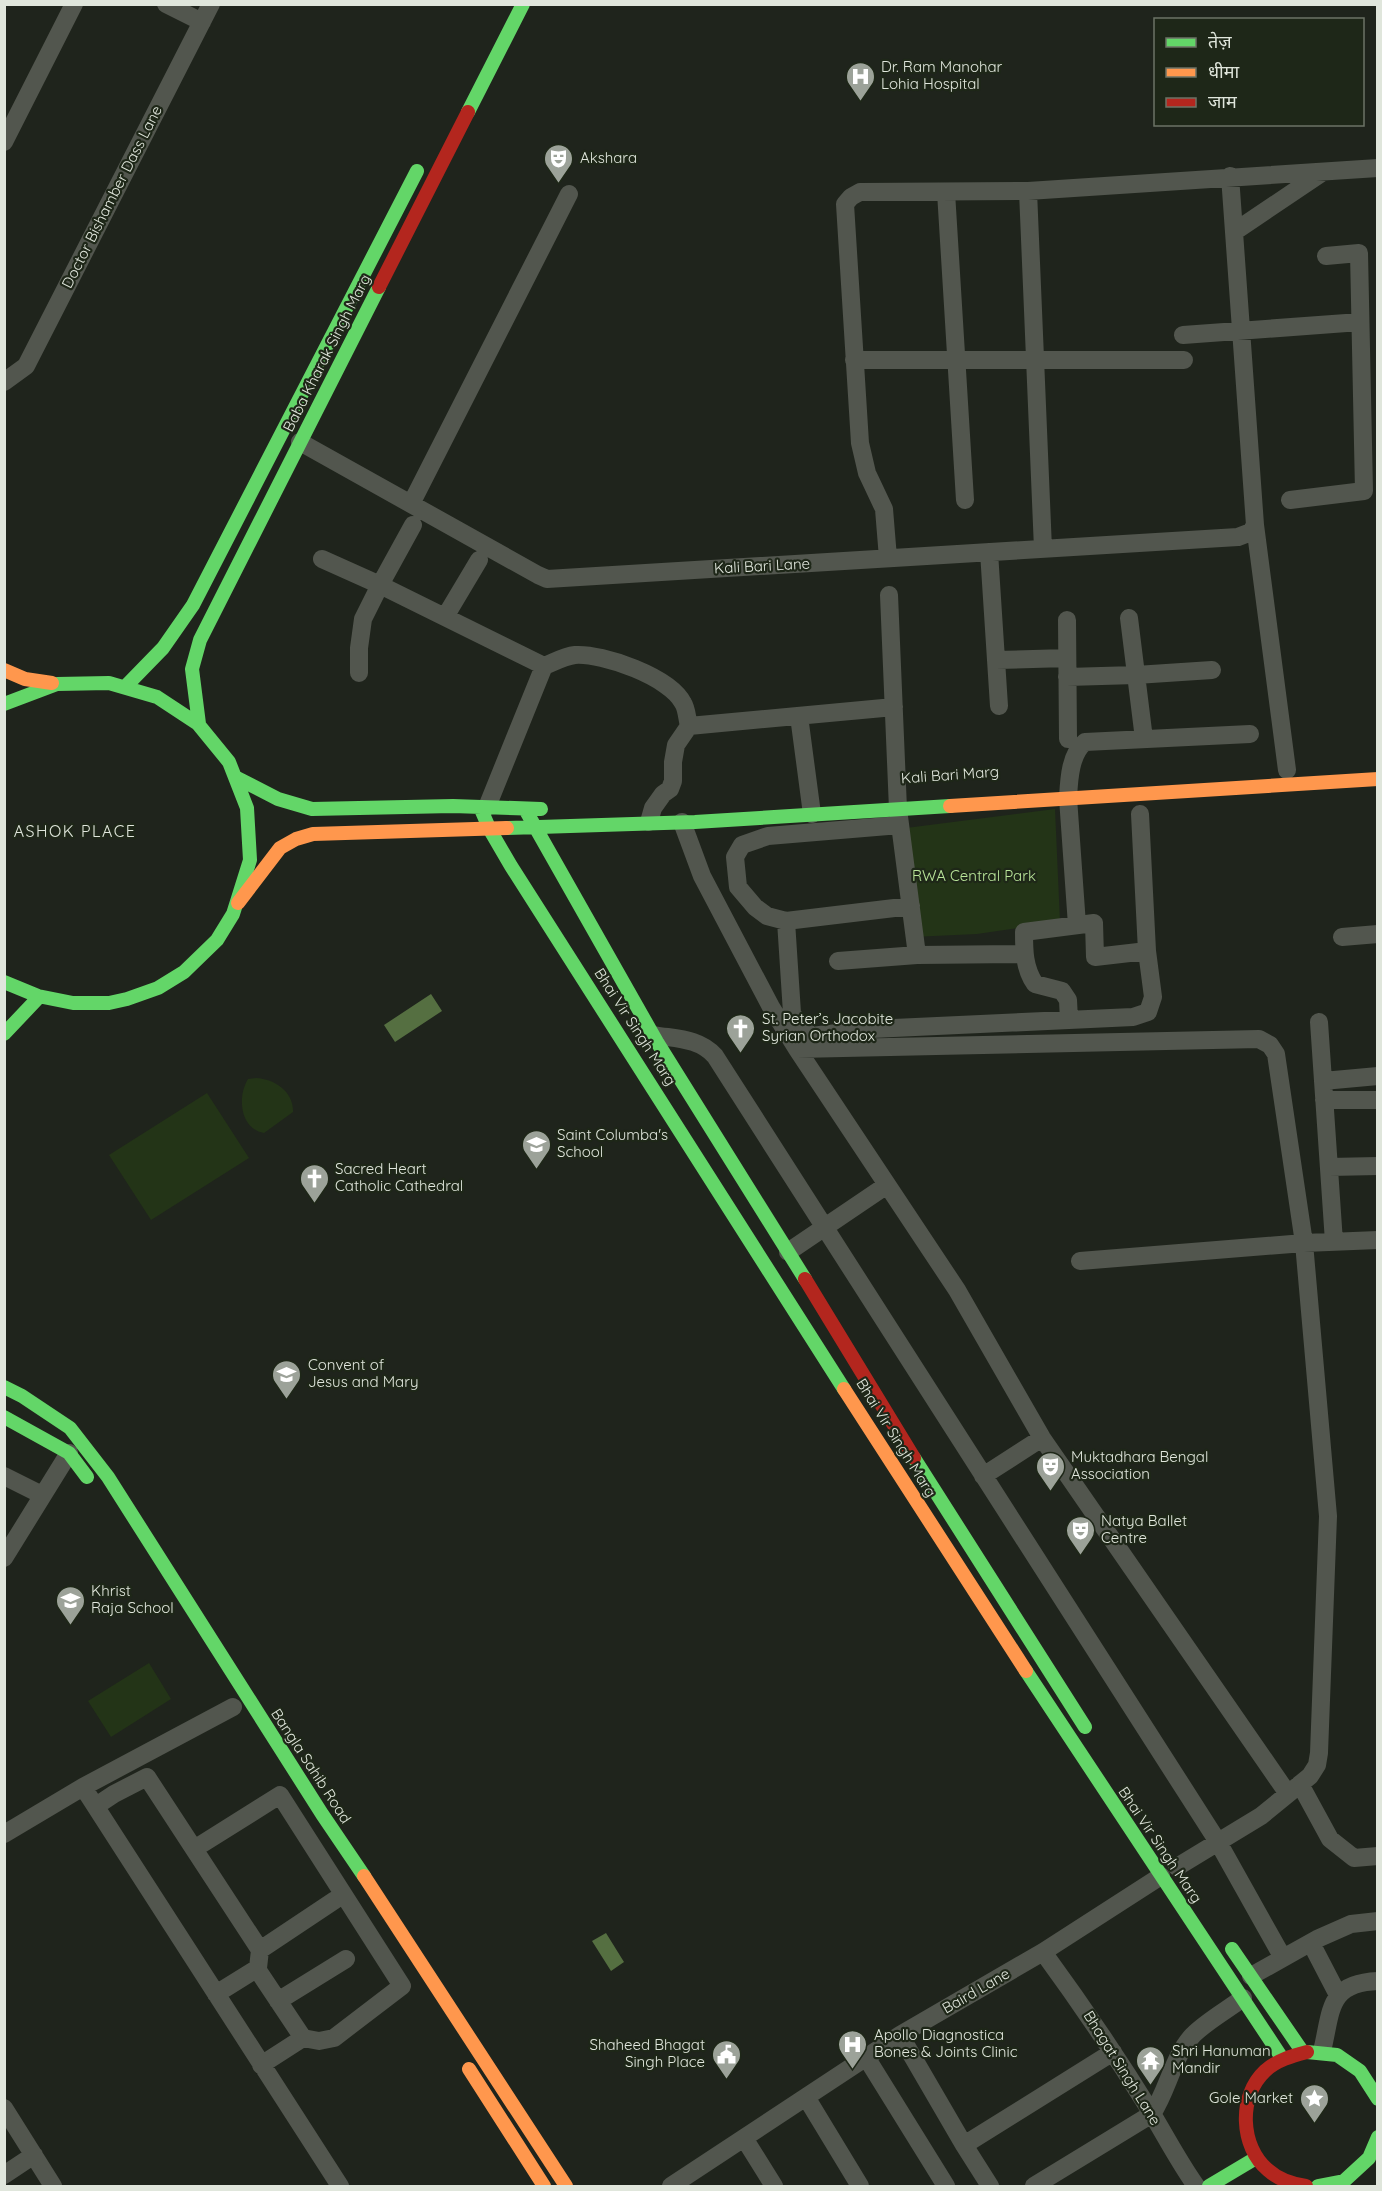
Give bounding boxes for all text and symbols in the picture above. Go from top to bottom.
legend [1154,18,1364,126]
text: तेज़ [1208,30,1232,53]
place label: Dr. Ram Manohar Lohia Hospital [881,57,1003,93]
hospital icon: Dr. Ram Manohar Lohia Hospital [844,60,876,102]
text: धीमा [1208,60,1239,83]
text: जाम [1208,90,1238,113]
street label: Doctor Bishamber Dass Lane [57,102,166,291]
theatre icon: Akshara [543,142,575,184]
place label: Akshara [580,148,637,167]
street label: Baba Kharak Singh Marg [279,271,375,435]
street label: Kali Bari Lane [713,553,810,578]
street label: Kali Bari Marg [900,762,1000,787]
district label: ASHOK PLACE [14,821,136,841]
park label: RWA Central Park [912,866,1036,885]
street label: Bhai Vir Singh Marg [590,964,681,1089]
place label: St. Peter’s Jacobite Syrian Orthodox [762,1009,893,1045]
church icon: St. Peter’s Jacobite Syrian Orthodox [725,1012,757,1054]
place label: Saint Columba's School [557,1125,668,1161]
school or university icon: Saint Columba's School [520,1128,552,1170]
place label: Sacred Heart Catholic Cathedral [335,1159,463,1195]
church icon: Sacred Heart Catholic Cathedral [298,1162,330,1204]
place label: Convent of Jesus and Mary [308,1355,419,1391]
school or university icon: Convent of Jesus and Mary [271,1358,303,1400]
street label: Bhai Vir Singh Marg [852,1375,941,1501]
place label: Muktadhara Bengal Association [1071,1447,1208,1483]
theatre icon: Muktadhara Bengal Association [1034,1450,1066,1492]
place label: Natya Ballet Centre [1101,1511,1187,1547]
theatre icon: Natya Ballet Centre [1064,1514,1096,1556]
place label: Khrist Raja School [91,1581,174,1617]
school or university icon: Khrist Raja School [54,1584,86,1626]
street label: Bangla Sahib Road [267,1705,356,1827]
street label: Bhai Vir Singh Marg [1114,1783,1206,1907]
street label: Baird Lane [939,1964,1013,2018]
street label: Bhagat Singh Lane [1080,2007,1165,2128]
place label: Apollo Diagnostica Bones & Joints Clinic [874,2025,1018,2061]
hospital icon: Apollo Diagnostica Bones & Joints Clinic [837,2028,869,2070]
place label: Shaheed Bhagat Singh Place [590,2035,705,2071]
public building icon: Shaheed Bhagat Singh Place [710,2038,742,2080]
place label: Shri Hanuman Mandir [1172,2041,1271,2077]
temple icon: Shri Hanuman Mandir [1135,2044,1167,2086]
place icon: Gole Market [1298,2082,1330,2124]
place label: Gole Market [1209,2088,1293,2107]

